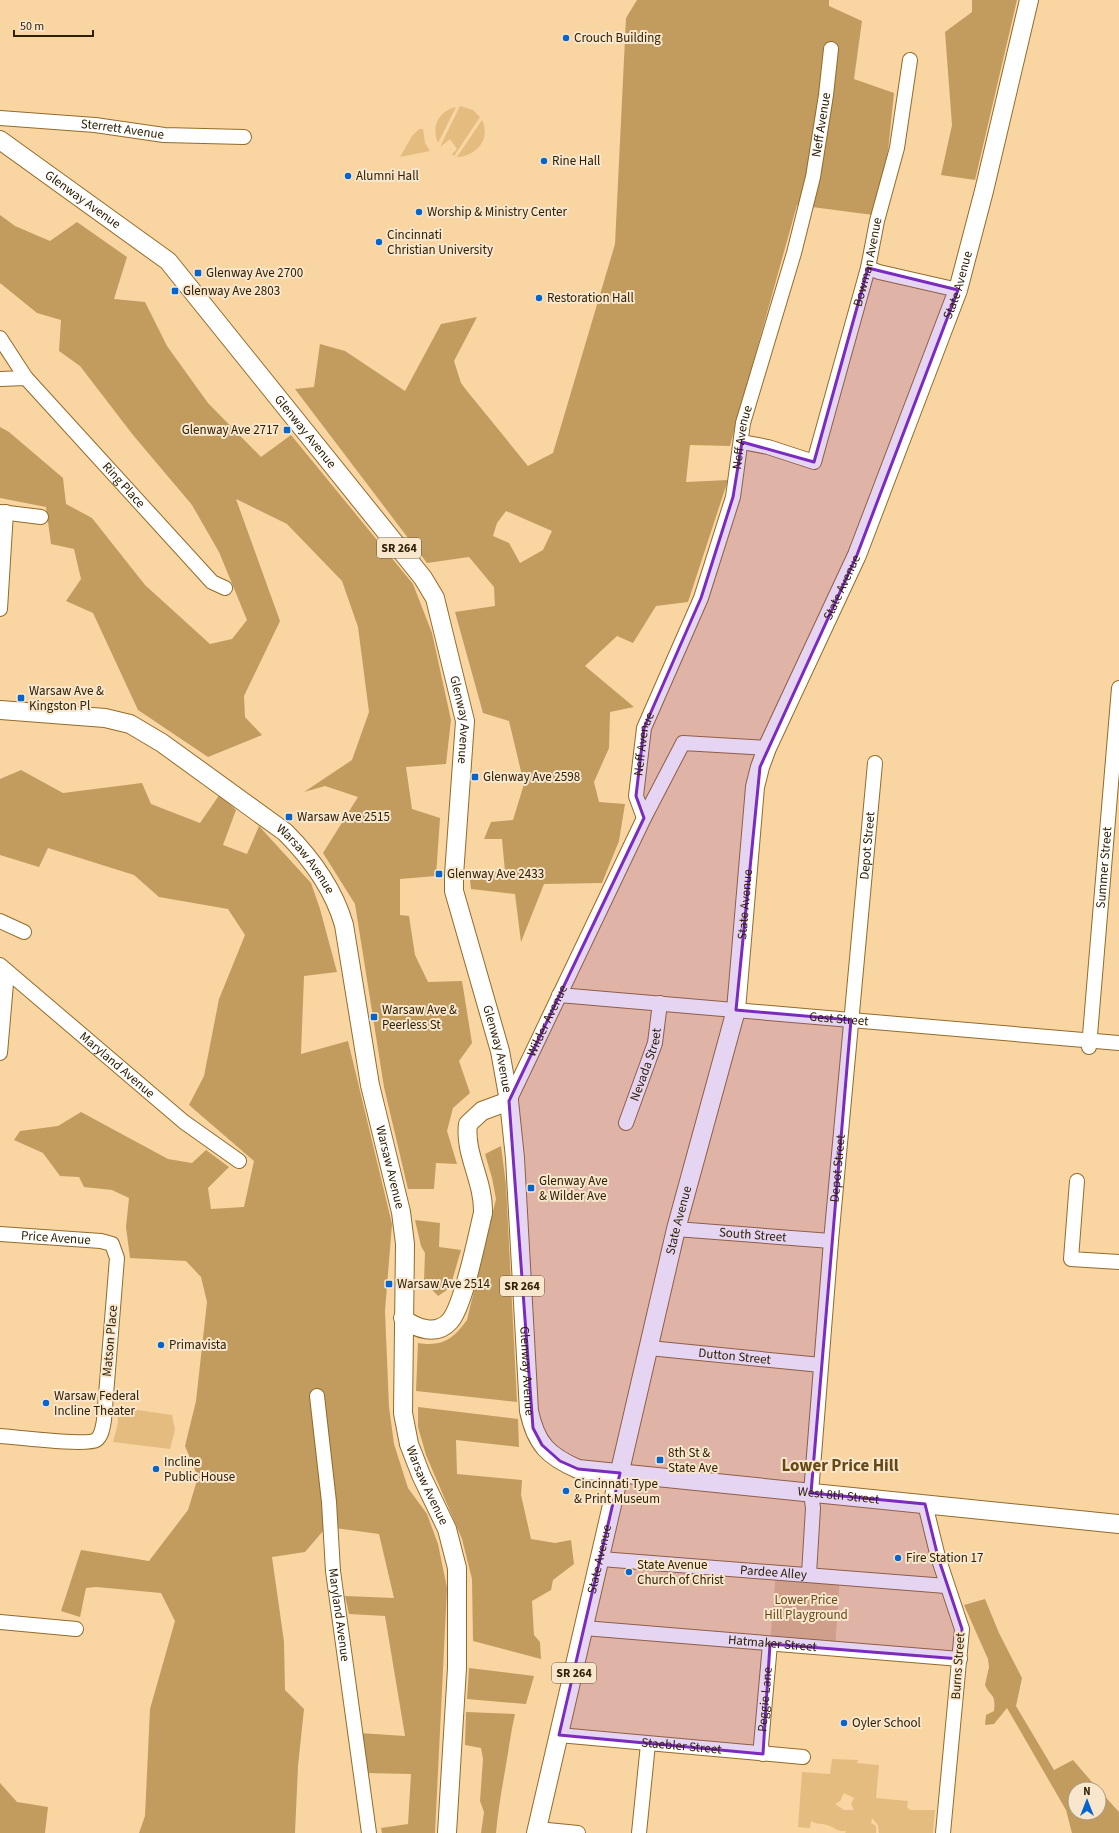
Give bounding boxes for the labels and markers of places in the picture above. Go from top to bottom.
place label: Crouch Building [574,29,661,47]
marker: Crouch Building [561,33,571,43]
place label: Rine Hall [552,152,600,170]
marker: Rine Hall [539,156,549,166]
place label: Alumni Hall [356,167,419,185]
marker: Alumni Hall [343,171,353,181]
place label: Worship & Ministry Center [427,203,567,221]
marker: Worship & Ministry Center [414,207,424,217]
place label: Cincinnati Christian University [387,226,493,259]
marker: Cincinnati Christian University [374,237,384,247]
place label: Glenway Ave 2700 [206,264,303,282]
marker: Glenway Ave 2700 [193,268,203,278]
place label: Glenway Ave 2803 [183,282,280,300]
marker: Glenway Ave 2803 [170,286,180,296]
place label: Restoration Hall [547,289,634,307]
marker: Restoration Hall [534,293,544,303]
place label: Glenway Ave 2717 [182,421,279,439]
marker: Glenway Ave 2717 [282,425,292,435]
place label: Warsaw Ave & Kingston Pl [29,682,104,715]
marker: Warsaw Ave & Kingston Pl [16,693,26,703]
place label: Glenway Ave 2598 [483,768,580,786]
marker: Glenway Ave 2598 [470,772,480,782]
place label: Warsaw Ave 2515 [297,808,390,826]
marker: Warsaw Ave 2515 [284,812,294,822]
place label: Glenway Ave 2433 [447,865,544,883]
marker: Glenway Ave 2433 [434,869,444,879]
place label: Warsaw Ave & Peerless St [382,1001,457,1034]
marker: Warsaw Ave & Peerless St [369,1012,379,1022]
place label: Glenway Ave & Wilder Ave [539,1172,608,1205]
marker: Glenway Ave & Wilder Ave [526,1183,536,1193]
place label: Warsaw Ave 2514 [397,1275,490,1293]
marker: Warsaw Ave 2514 [384,1279,394,1289]
place label: Primavista [169,1336,227,1354]
marker: Primavista [156,1340,166,1350]
place label: Warsaw Federal Incline Theater [54,1387,139,1420]
marker: Warsaw Federal Incline Theater [41,1398,51,1408]
place label: 8th St & State Ave [668,1444,718,1477]
place label: Incline Public House [164,1453,235,1486]
marker: 8th St & State Ave [655,1455,665,1465]
marker: Incline Public House [151,1464,161,1474]
place label: Cincinnati Type & Print Museum [574,1475,660,1508]
marker: Cincinnati Type & Print Museum [561,1486,571,1496]
place label: Fire Station 17 [906,1549,983,1567]
marker: Fire Station 17 [893,1553,903,1563]
place label: State Avenue Church of Christ [637,1556,724,1589]
marker: State Avenue Church of Christ [624,1567,634,1577]
place label: Oyler School [852,1714,921,1732]
marker: Oyler School [839,1718,849,1728]

